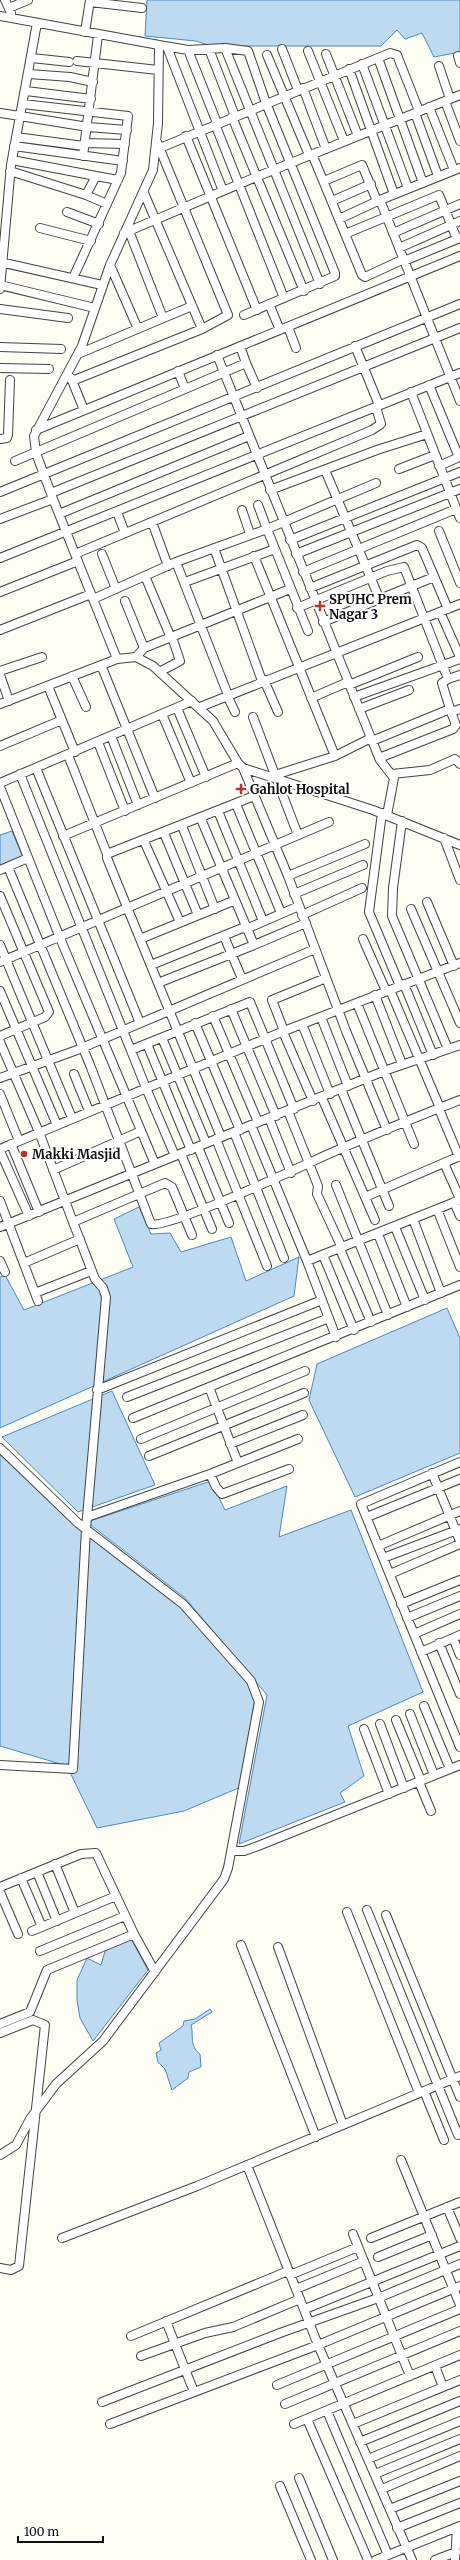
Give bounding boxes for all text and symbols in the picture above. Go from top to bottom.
place label: SPUHC Prem Nagar 3 [329,591,412,623]
marker: SPUHC Prem Nagar 3 [314,600,326,612]
place label: Gahlot Hospital [250,781,350,798]
marker: Gahlot Hospital [235,783,247,795]
place label: Makki Masjid [32,1146,121,1163]
marker: Makki Masjid [19,1149,29,1159]
scale bar [18,2518,103,2544]
text: 100 m [24,2524,59,2539]

